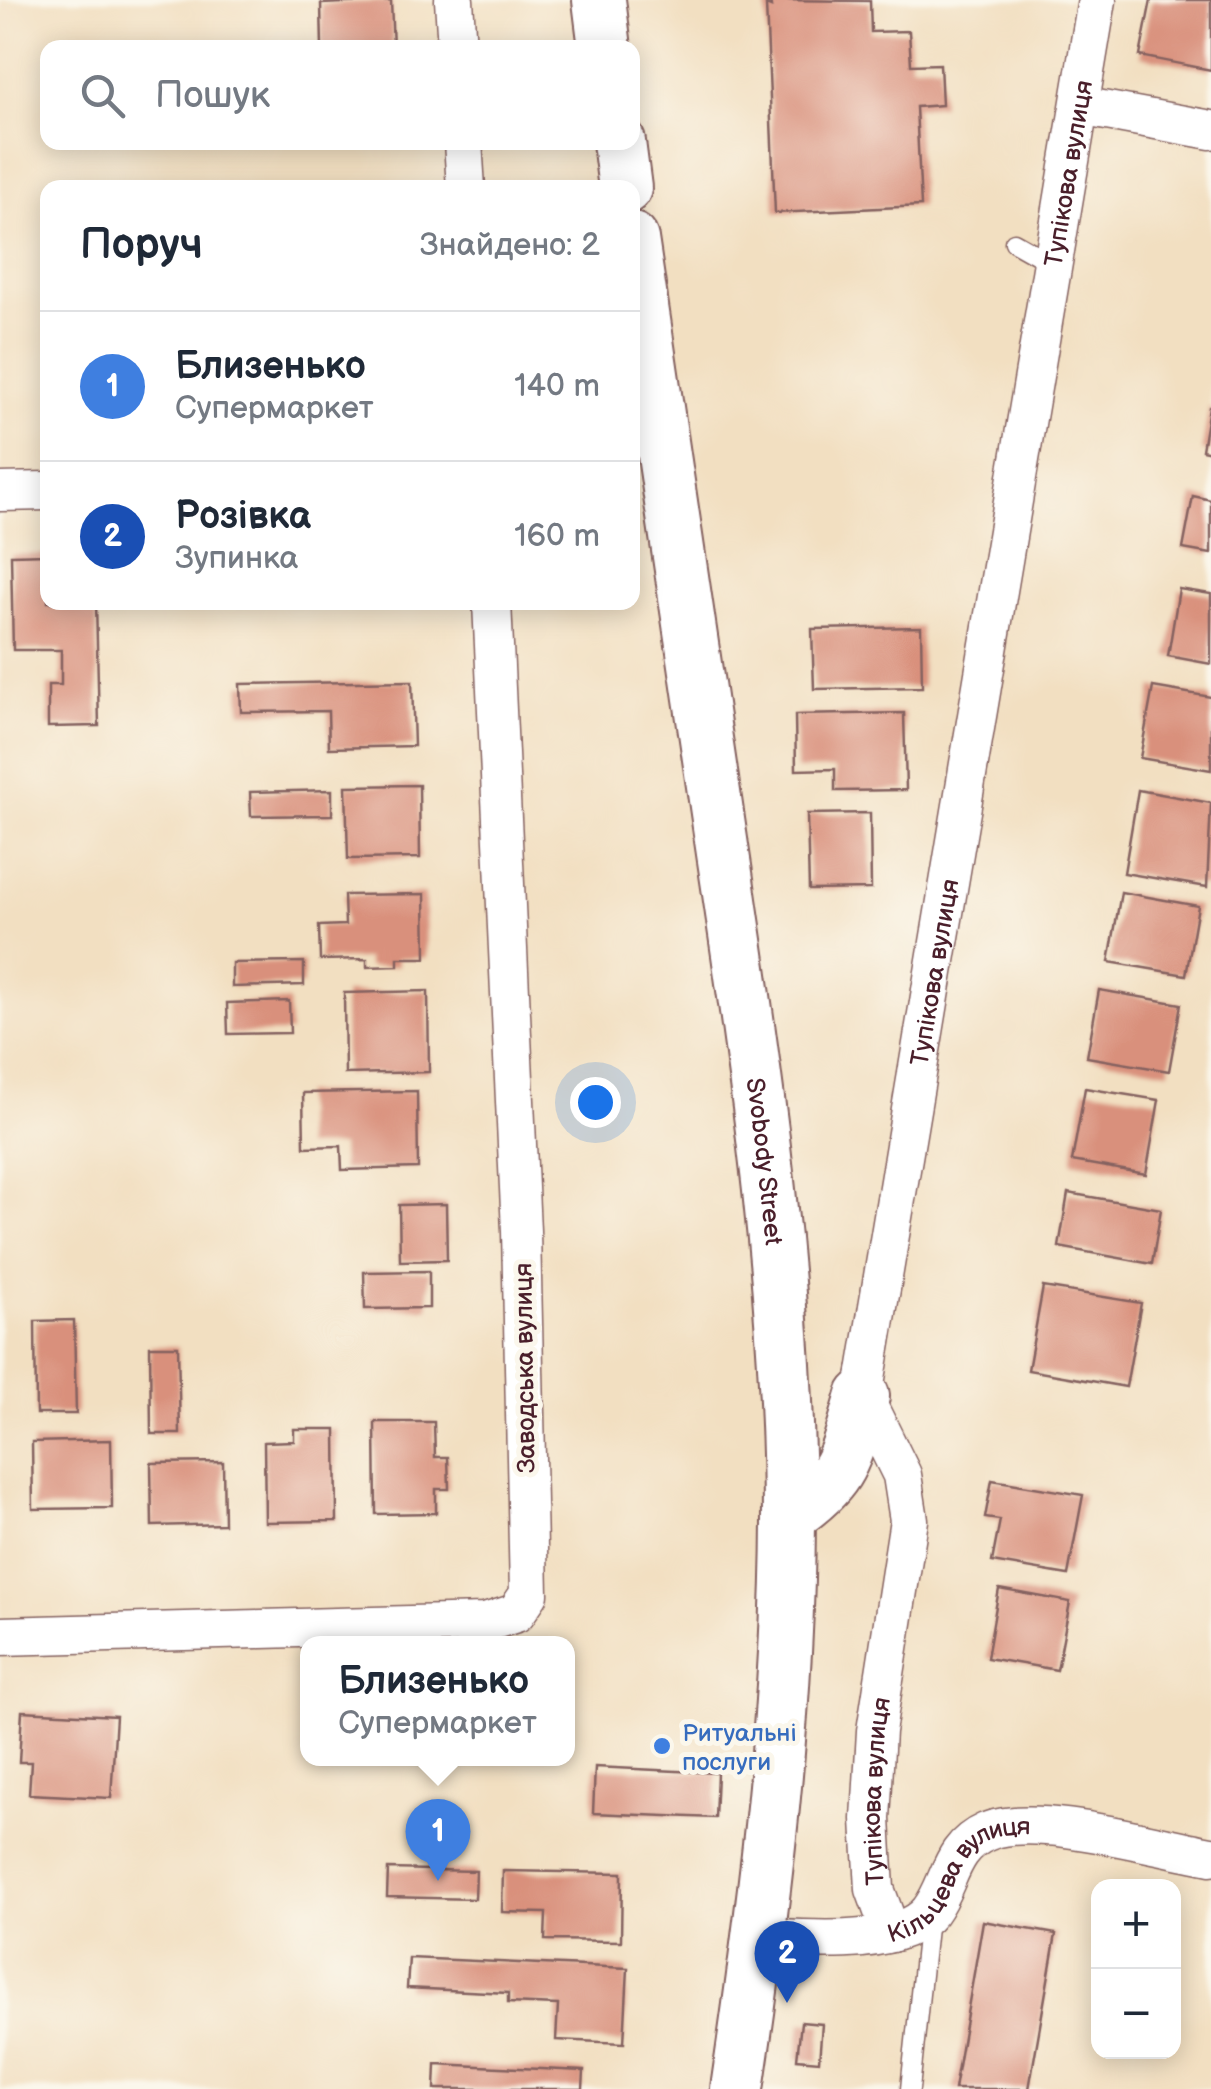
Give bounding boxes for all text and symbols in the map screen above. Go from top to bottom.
search box [40,40,640,150]
icon: search [75,68,130,123]
text: Пошук [155,73,270,118]
street label: Тупікова вулиця [1039,78,1100,269]
text: Поруч [80,220,203,271]
text: Знайдено: 2 [420,226,600,265]
text: Близенько [175,344,366,389]
text: 1 [106,367,119,406]
text: 140 m [514,367,600,406]
text: Супермаркет [175,389,374,428]
text: Розівка [175,494,311,539]
text: 2 [103,517,122,556]
text: 160 m [514,517,600,556]
text: Зупинка [175,539,298,578]
street label: Тупікова вулиця [905,877,966,1068]
street label: Svobody Street [739,1076,789,1247]
your location [570,1077,621,1128]
street label: Заводська вулиця [508,1262,543,1473]
popup [300,1636,575,1766]
text: Близенько [338,1659,529,1704]
street label: Тупікова вулиця [857,1695,898,1886]
text: Супермаркет [338,1704,537,1743]
place label: Ритуальні послуги [682,1718,797,1778]
marker: Ритуальні послуги [651,1735,673,1757]
pin: 1 [406,1798,470,1881]
street label: Кільцева вулиця [884,1811,1031,1950]
map controls [1091,1879,1181,2059]
button: + [1091,1879,1181,1969]
pin: 2 [754,1920,820,2003]
button: − [1091,1969,1181,2059]

